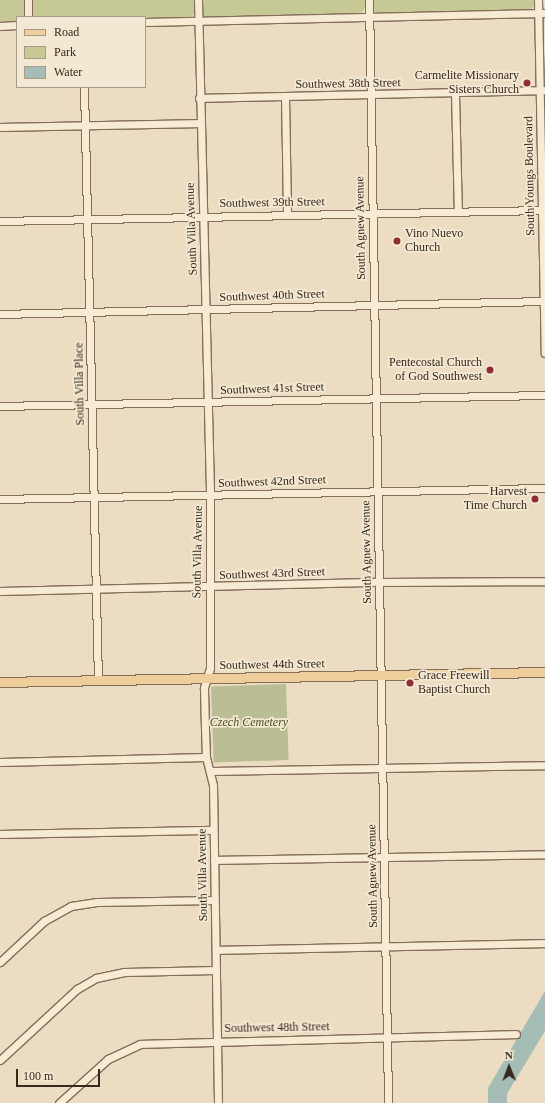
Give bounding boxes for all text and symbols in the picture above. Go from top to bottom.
legend [16,16,146,88]
text: Road [54,25,79,39]
text: Park [54,45,76,59]
text: Water [54,65,82,79]
place label: Carmelite Missionary Sisters Church [415,69,519,97]
street label: Southwest 38th Street [295,76,401,92]
marker: Carmelite Missionary Sisters Church [522,78,532,88]
street label: South Youngs Boulevard [522,116,538,236]
street label: South Agnew Avenue [353,175,369,281]
street label: South Villa Avenue [183,182,201,276]
street label: Southwest 39th Street [219,195,325,211]
place label: Vino Nuevo Church [405,227,463,255]
marker: Vino Nuevo Church [392,236,402,246]
street label: Southwest 40th Street [219,287,325,305]
street label: South Villa Place [72,342,88,426]
place label: Pentecostal Church of God Southwest [389,356,482,384]
marker: Pentecostal Church of God Southwest [485,365,495,375]
street label: Southwest 41st Street [220,380,324,398]
street label: Southwest 42nd Street [218,473,326,491]
place label: Harvest Time Church [464,485,527,513]
marker: Harvest Time Church [530,494,540,504]
street label: South Agnew Avenue [359,499,375,605]
street label: South Villa Avenue [190,505,206,599]
street label: Southwest 43rd Street [219,565,325,583]
street label: Southwest 44th Street [219,657,325,673]
place label: Grace Freewill Baptist Church [418,669,490,697]
marker: Grace Freewill Baptist Church [405,678,415,688]
park label: Czech Cemetery [210,716,288,730]
street label: South Agnew Avenue [365,823,381,929]
street label: South Villa Avenue [195,828,211,922]
street label: Southwest 48th Street [224,1020,330,1036]
north arrow [489,1047,529,1087]
text: N [505,1049,513,1061]
scale bar [18,1061,102,1087]
text: 100 m [23,1069,53,1083]

